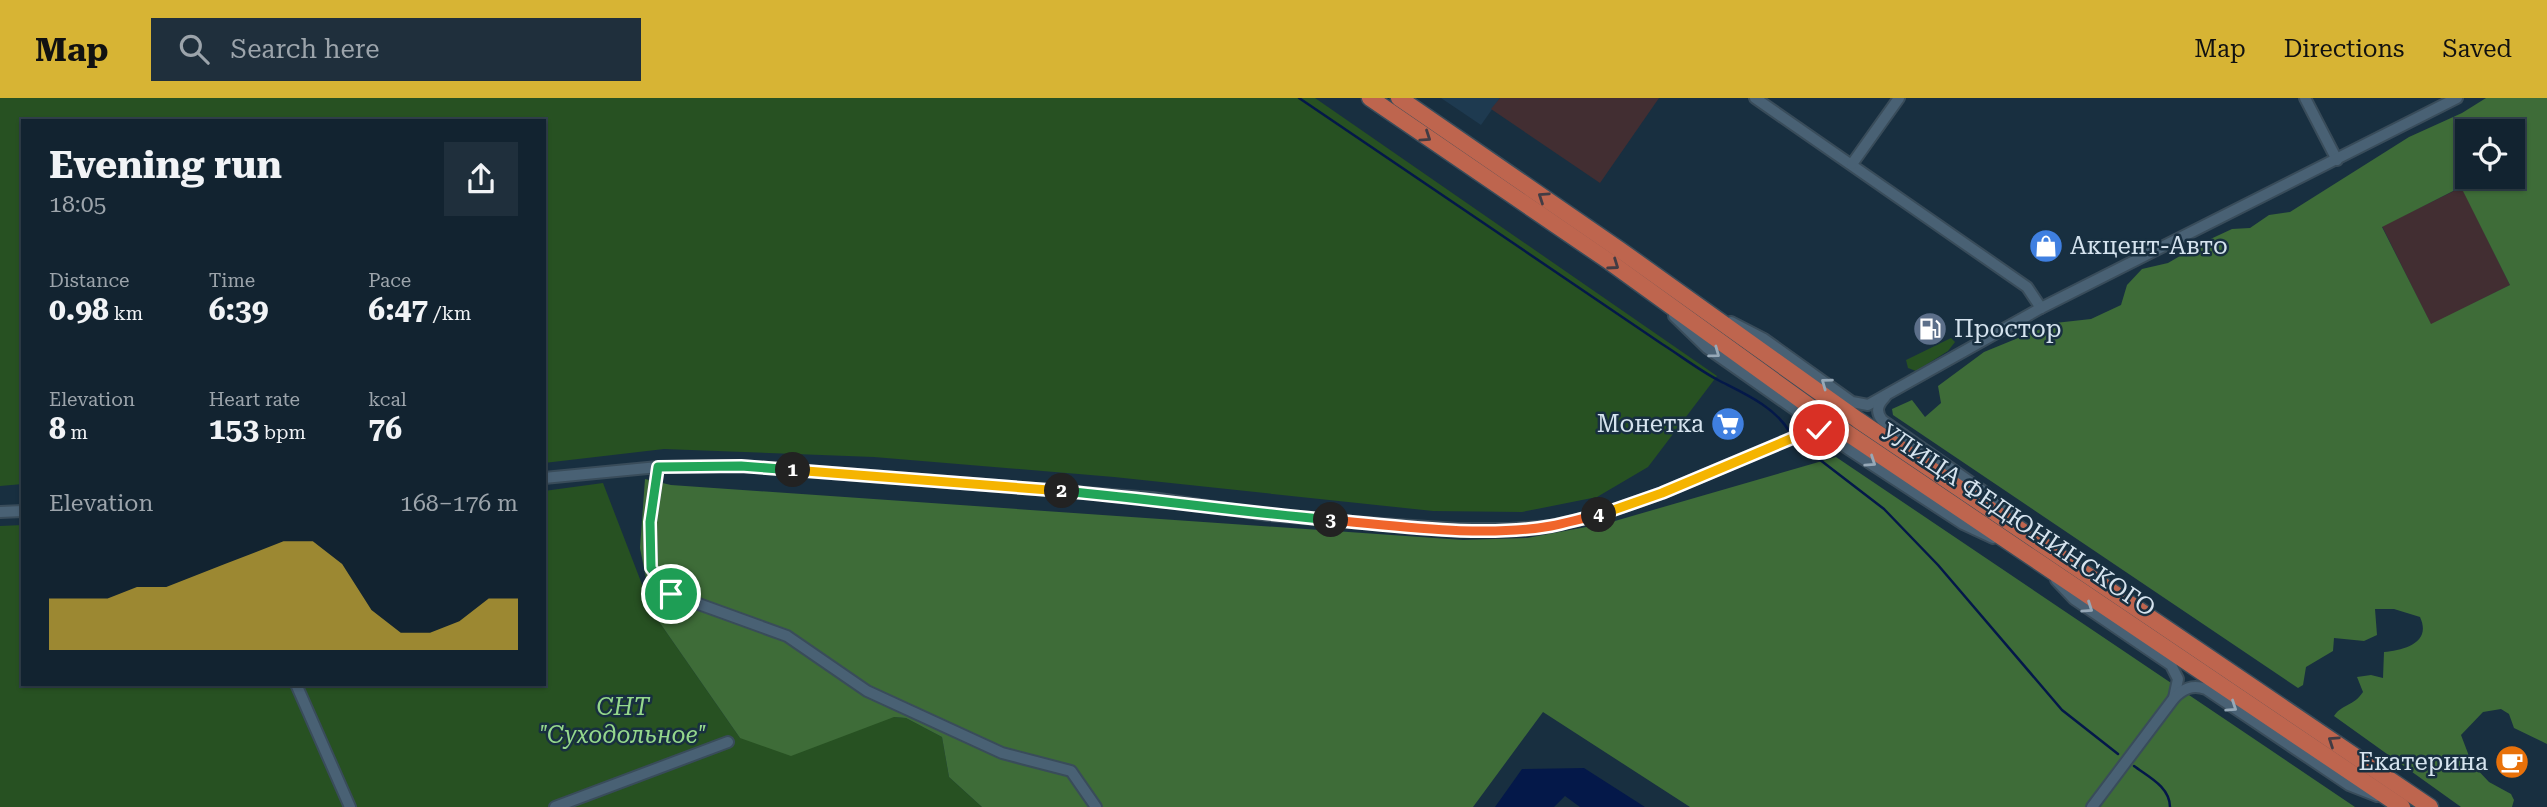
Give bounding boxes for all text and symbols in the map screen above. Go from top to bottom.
search box [151,18,641,81]
text: Map [35,30,109,69]
icon: search [175,30,213,68]
text: Search here [231,34,380,64]
text: Map [2194,35,2246,63]
text: Directions [2284,35,2404,63]
text: Saved [2442,35,2512,63]
map controls [2455,119,2525,189]
button: locate [2455,119,2525,189]
one-way arrow [1418,128,1431,141]
button: share [444,142,518,216]
text: Evening run [49,143,282,187]
text: 18:05 [49,191,106,218]
one-way arrow [1538,193,1551,205]
shop icon: Акцент-Авто [2027,227,2065,265]
place label: Акцент-Авто [2070,232,2228,260]
one-way arrow [1606,257,1619,269]
text: Distance [49,269,129,292]
text: Time [209,269,255,292]
text: Pace [368,269,411,292]
text: 0.98 [49,292,109,327]
text: 6:39 [209,292,268,327]
text: 6:47 [368,292,428,327]
text: km [109,302,143,325]
text: /km [428,302,471,325]
fuel station icon: Простор [1911,310,1949,348]
place label: Простор [1954,315,2061,343]
one-way arrow [1707,345,1720,357]
one-way arrow [1821,379,1833,391]
text: Elevation [49,388,135,411]
text: Heart rate [209,388,300,411]
text: kcal [368,388,407,411]
pin [1789,400,1849,460]
supermarket icon: Монетка [1709,405,1747,443]
place label: Монетка [1597,410,1704,438]
text: 8 [49,411,66,446]
text: 153 [209,411,259,446]
text: 76 [368,411,402,446]
icon: check [1800,411,1838,449]
street label: УЛИЦА ФЕДЮНИНСКОГО [1875,418,2161,622]
text: m [66,421,88,444]
text: bpm [259,421,306,444]
pin: 1 [776,452,810,488]
one-way arrow [1863,454,1876,466]
text: 1 [787,458,798,481]
pin: 2 [1044,474,1080,508]
text: 2 [1056,479,1067,502]
text: Elevation [49,490,153,517]
text: 168–176 m [400,490,518,517]
pin: 4 [1582,498,1616,532]
pin: 3 [1314,502,1348,538]
text: 4 [1593,503,1604,526]
text: 3 [1325,508,1336,531]
pin [641,564,701,624]
icon: arrive [652,575,690,613]
one-way arrow [2080,600,2093,613]
park label: СНТ "Суходольное" [539,693,707,749]
one-way arrow [2225,698,2238,711]
one-way arrow [2328,737,2341,750]
cafe icon: Екатерина [2493,743,2531,781]
place label: Екатерина [2359,748,2488,776]

